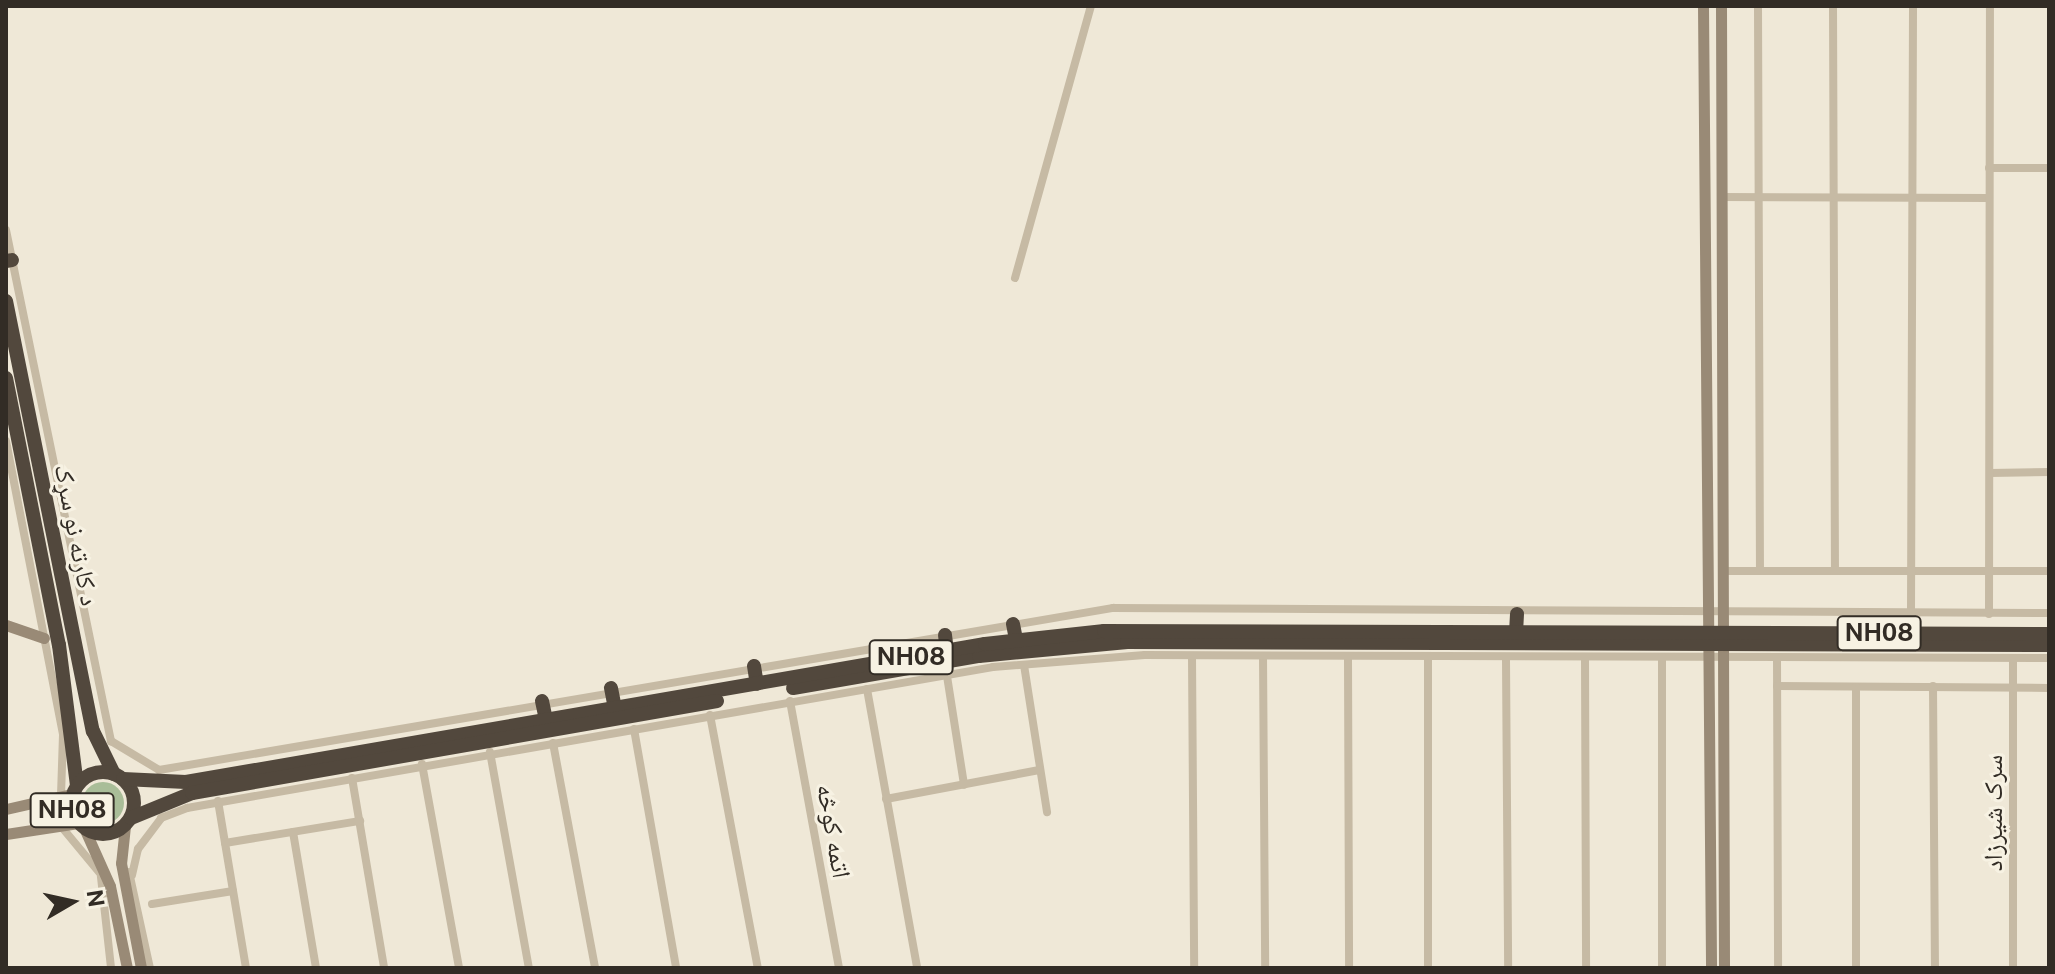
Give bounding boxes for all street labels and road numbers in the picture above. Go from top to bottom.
street label: د کارته نو سړک [48,462,106,608]
road number: NH08 [1835,613,1923,653]
road number: NH08 [867,637,955,677]
street label: سرک شیرزاد [1977,755,2009,871]
street label: اتمه کوڅه [810,781,858,881]
road number: NH08 [28,790,116,830]

